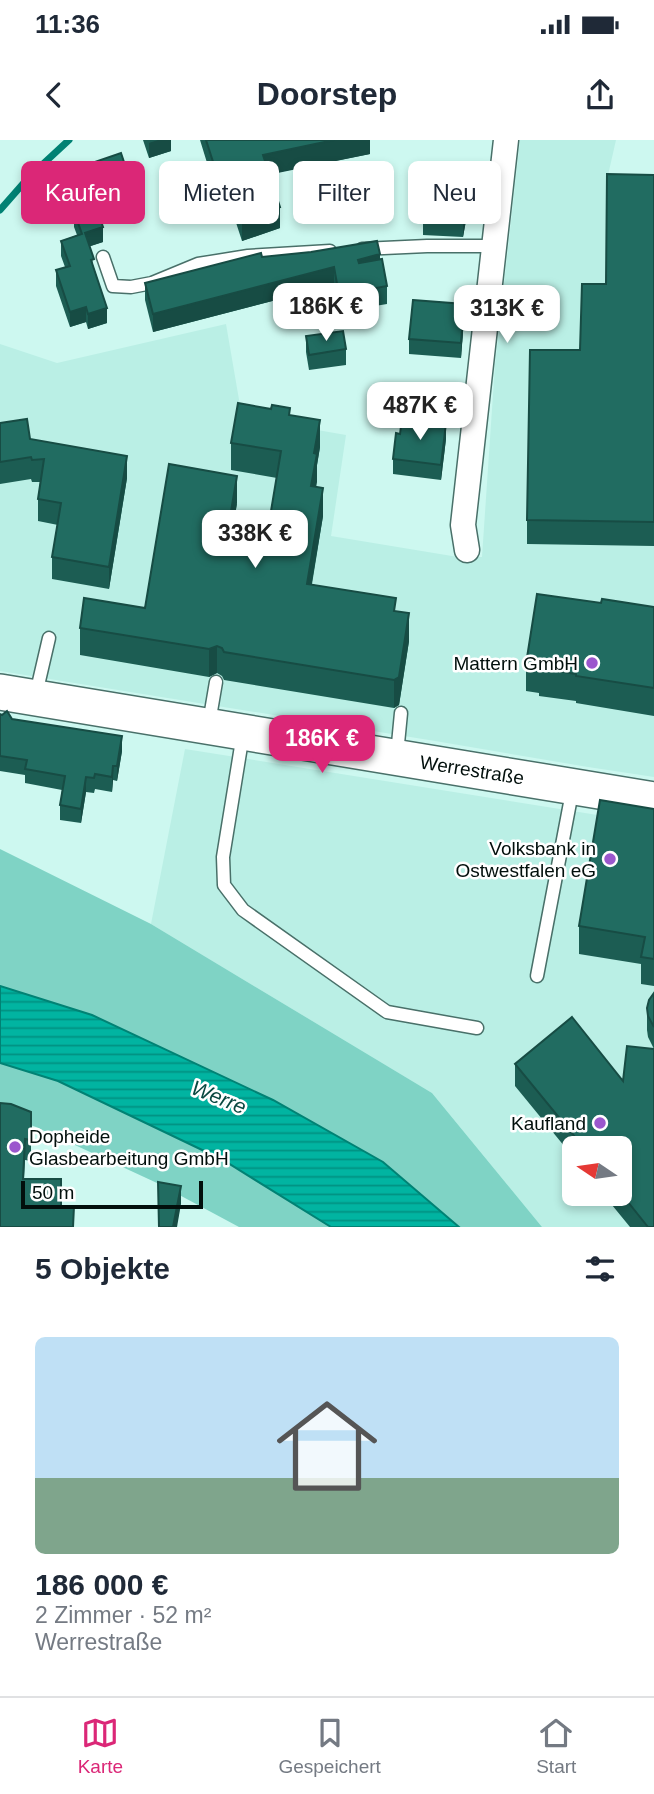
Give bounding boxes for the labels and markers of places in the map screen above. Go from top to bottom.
pin: 186K € [269,284,383,343]
pin: 313K € [450,286,564,345]
pin: 487K € [363,383,477,442]
pin: 338K € [198,510,312,570]
place label: Mattern GmbH [453,653,578,674]
marker: Mattern GmbH [584,655,600,671]
pin: 186K € [265,716,379,775]
place label: Volksbank in Ostwestfalen eG [456,838,596,881]
marker: Volksbank in Ostwestfalen eG [602,851,618,867]
place label: Kaufland [511,1113,586,1134]
marker: Kaufland [592,1115,608,1131]
place label: Dopheide Glasbearbeitung GmbH [29,1126,229,1169]
marker: Dopheide Glasbearbeitung GmbH [7,1139,23,1155]

